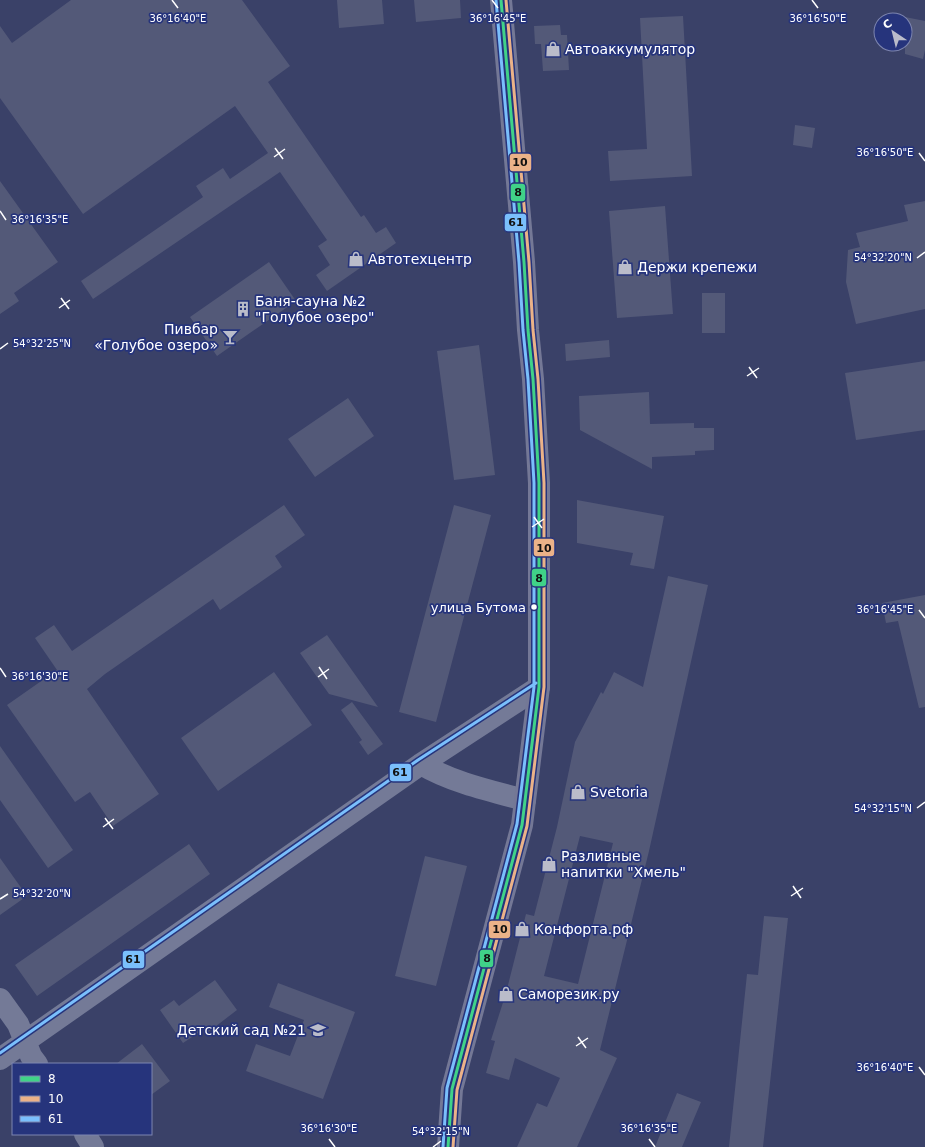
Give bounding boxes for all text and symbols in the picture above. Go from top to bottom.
north arrow [873,12,913,52]
text: 36°16'40"E [150,13,206,24]
text: 36°16'45"E [470,13,526,24]
text: 36°16'50"E [790,13,846,24]
text: С [881,17,895,32]
shop icon: Автоаккумулятор [544,40,562,58]
place label: Автоаккумулятор [565,41,695,57]
text: 36°16'50"E [857,147,913,158]
line badge: 10 [509,153,532,172]
text: 10 [512,156,528,169]
line badge: 8 [510,183,526,202]
text: 8 [514,186,522,199]
line badge: 61 [504,213,527,232]
text: 36°16'35"E [12,214,68,225]
text: 61 [508,216,524,229]
shop icon: Автотехцентр [347,250,365,268]
place label: Автотехцентр [368,251,472,267]
text: 54°32'20"N [854,252,912,263]
shop icon: Держи крепежи [616,258,634,276]
place label: Держи крепежи [637,259,757,275]
place label: Баня-сауна №2 "Голубое озеро" [255,293,375,325]
building icon: Баня-сауна №2 "Голубое озеро" [234,300,252,318]
place label: Пивбар «Голубое озеро» [94,321,218,353]
bar icon: Пивбар «Голубое озеро» [221,328,239,346]
text: 54°32'25"N [13,338,71,349]
line badge: 10 [533,538,555,557]
text: 10 [536,542,552,555]
line badge: 8 [531,568,547,587]
text: 8 [535,572,543,585]
place label: улица Бутома [431,600,526,615]
marker: улица Бутома [529,602,539,612]
text: 36°16'45"E [857,604,913,615]
text: 36°16'30"E [12,671,68,682]
line badge: 61 [389,763,412,782]
text: 61 [392,766,408,779]
shop icon: Svetoria [569,783,587,801]
place label: Svetoria [590,784,648,800]
text: 54°32'15"N [854,803,912,814]
place label: Разливные напитки "Хмель" [561,848,686,880]
shop icon: Разливные напитки "Хмель" [540,855,558,873]
text: 54°32'20"N [13,888,71,899]
line badge: 10 [488,920,511,939]
shop icon: Конфорта.рф [513,920,531,938]
place label: Конфорта.рф [534,921,633,937]
text: 10 [492,923,508,936]
line badge: 8 [479,949,494,968]
line badge: 61 [122,950,145,969]
text: 8 [483,952,491,965]
text: 61 [125,953,141,966]
shop icon: Саморезик.ру [497,985,515,1003]
place label: Саморезик.ру [518,986,620,1002]
school or university icon: Детский сад №21 [309,1021,327,1039]
place label: Детский сад №21 [177,1022,306,1038]
text: 36°16'40"E [857,1062,913,1073]
legend [12,1063,152,1135]
text: 8 [48,1072,56,1086]
text: 10 [48,1092,63,1106]
text: 61 [48,1112,63,1126]
text: 36°16'30"E [301,1123,357,1134]
text: 36°16'35"E [621,1123,677,1134]
text: 54°32'15"N [412,1126,470,1137]

